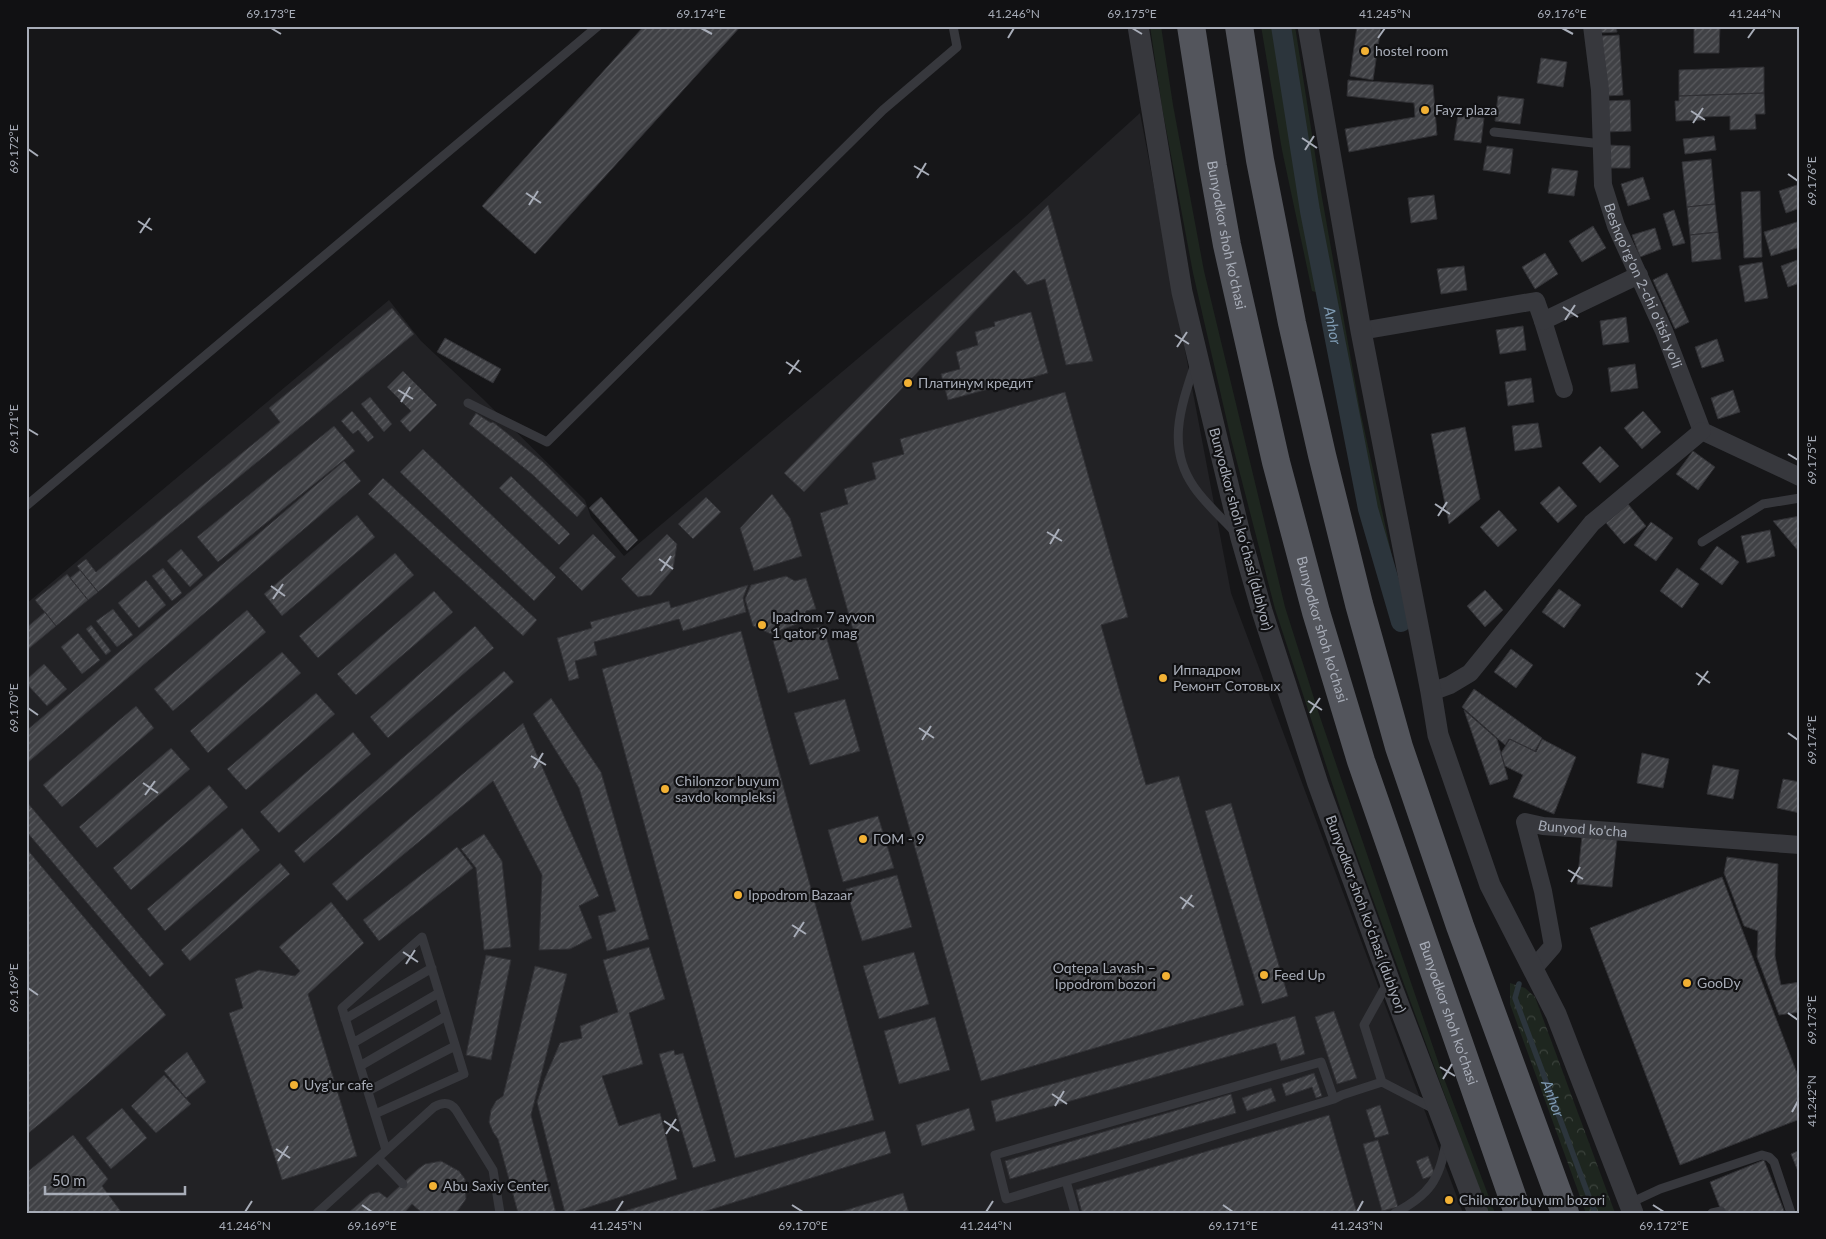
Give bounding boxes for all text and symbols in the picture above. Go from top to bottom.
text: 69.173°E [246,6,296,21]
text: 69.174°E [676,6,726,21]
text: 41.246°N [988,6,1040,21]
text: 69.175°E [1107,6,1157,21]
text: 41.245°N [1359,6,1411,21]
text: 69.176°E [1537,6,1587,21]
text: 41.244°N [1729,6,1781,21]
place label: hostel room [1375,42,1448,59]
marker: hostel room [1359,45,1371,57]
place label: Fayz plaza [1435,101,1497,118]
marker: Fayz plaza [1419,104,1431,116]
text: 69.172°E [6,124,21,174]
text: 69.176°E [1804,156,1819,206]
street label: Bunyodkor shoh ko'chasi [1204,159,1250,311]
street label: Beshqo'rg'on 2-chi o'tish yo'li [1601,201,1686,370]
water label: Anhor [1321,304,1346,347]
place label: Платинум кредит [918,374,1033,391]
marker: Платинум кредит [902,377,914,389]
text: 69.171°E [6,404,21,454]
street label: Bunyodkor shoh koʻchasi (dublyor) [1206,426,1277,632]
text: 69.175°E [1804,435,1819,485]
street label: Bunyodkor shoh ko'chasi [1293,554,1352,704]
place label: Ipadrom 7 ayvon 1 qator 9 mag [772,608,875,641]
marker: Ipadrom 7 ayvon 1 qator 9 mag [756,619,768,631]
place label: Иппадром Ремонт Сотовых [1173,661,1280,694]
marker: Иппадром Ремонт Сотовых [1157,672,1169,684]
text: 69.170°E [6,683,21,733]
text: 69.174°E [1804,715,1819,765]
place label: Chilonzor buyum savdo kompleksi [675,772,779,805]
marker: Chilonzor buyum savdo kompleksi [659,783,671,795]
street label: Bunyodkor shoh koʻchasi (dublyor) [1323,813,1410,1015]
street label: Bunyod ko'cha [1537,816,1628,840]
place label: ГОМ - 9 [873,830,925,847]
marker: ГОМ - 9 [857,833,869,845]
place label: Ippodrom Bazaar [748,886,852,903]
marker: Ippodrom Bazaar [732,889,744,901]
street label: Bunyodkor shoh ko'chasi [1416,938,1482,1087]
place label: Oqtepa Lavash – Ippodrom bozori [1053,959,1156,992]
text: 69.169°E [6,963,21,1013]
place label: Feed Up [1274,966,1326,983]
marker: Feed Up [1258,969,1270,981]
marker: Oqtepa Lavash – Ippodrom bozori [1160,970,1172,982]
place label: GooDy [1697,974,1741,991]
marker: GooDy [1681,977,1693,989]
text: 69.173°E [1804,995,1819,1045]
text: 41.242°N [1804,1075,1819,1127]
place label: Uyg'ur cafe [304,1076,373,1093]
water label: Anhor [1538,1076,1569,1120]
marker: Uyg'ur cafe [288,1079,300,1091]
scale bar [45,1164,185,1196]
text: 50 m [52,1171,86,1189]
place label: Abu Saxiy Center [443,1177,549,1194]
marker: Abu Saxiy Center [427,1180,439,1192]
place label: Chilonzor buyum bozori [1459,1191,1605,1208]
marker: Chilonzor buyum bozori [1443,1194,1455,1206]
text: 41.246°N [219,1218,271,1233]
text: 69.169°E [347,1218,397,1233]
text: 41.245°N [590,1218,642,1233]
text: 69.170°E [778,1218,828,1233]
text: 41.244°N [960,1218,1012,1233]
text: 69.171°E [1208,1218,1258,1233]
text: 41.243°N [1331,1218,1383,1233]
text: 69.172°E [1639,1218,1689,1233]

